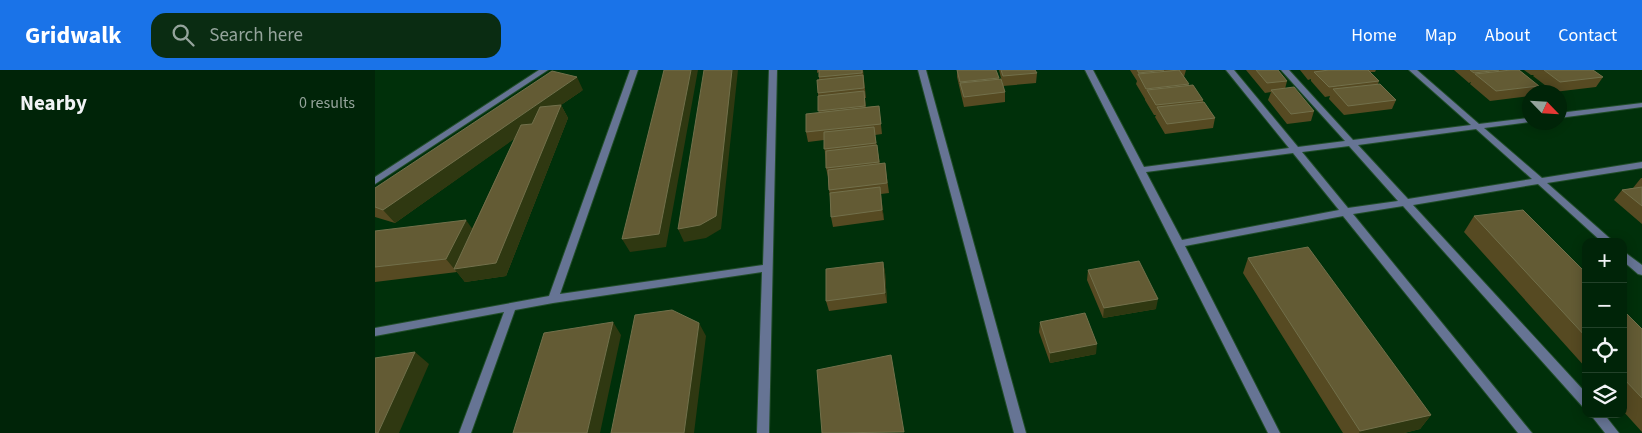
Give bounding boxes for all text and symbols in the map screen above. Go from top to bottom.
search box [151,13,501,58]
text: Gridwalk [25,18,121,53]
icon: search [169,21,197,49]
text: Search here [209,22,303,49]
text: Home [1351,23,1397,48]
text: Map [1425,23,1457,48]
text: About [1485,23,1530,48]
text: Contact [1558,23,1617,48]
north arrow [1522,85,1567,130]
text: Nearby [20,88,87,118]
text: 0 results [299,92,355,114]
map controls [1582,238,1627,418]
button: + [1582,238,1627,283]
button: − [1582,283,1627,328]
button: locate [1582,328,1627,373]
button: layers [1582,373,1627,418]

